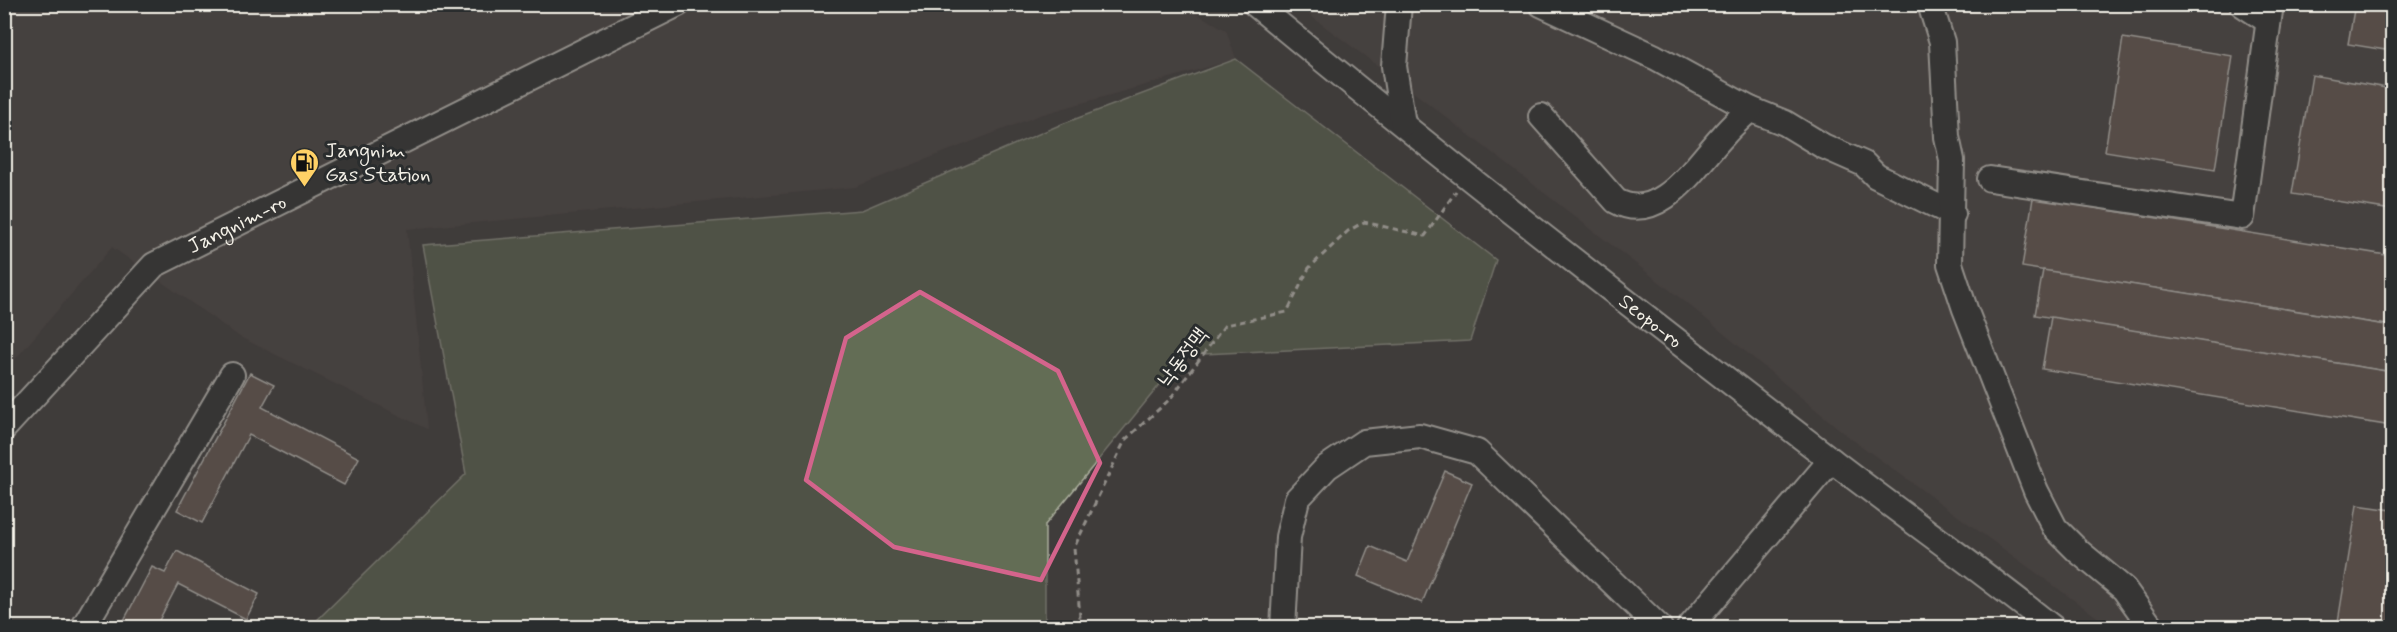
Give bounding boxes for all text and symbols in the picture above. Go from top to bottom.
place label: Jangnim Gas Station [325,137,431,189]
fuel station icon: Jangnim Gas Station [288,146,320,188]
street label: Jangnim-ro [183,188,291,261]
street label: Seopo-ro [1612,288,1688,355]
street label: 낙동정맥 [1151,322,1214,393]

